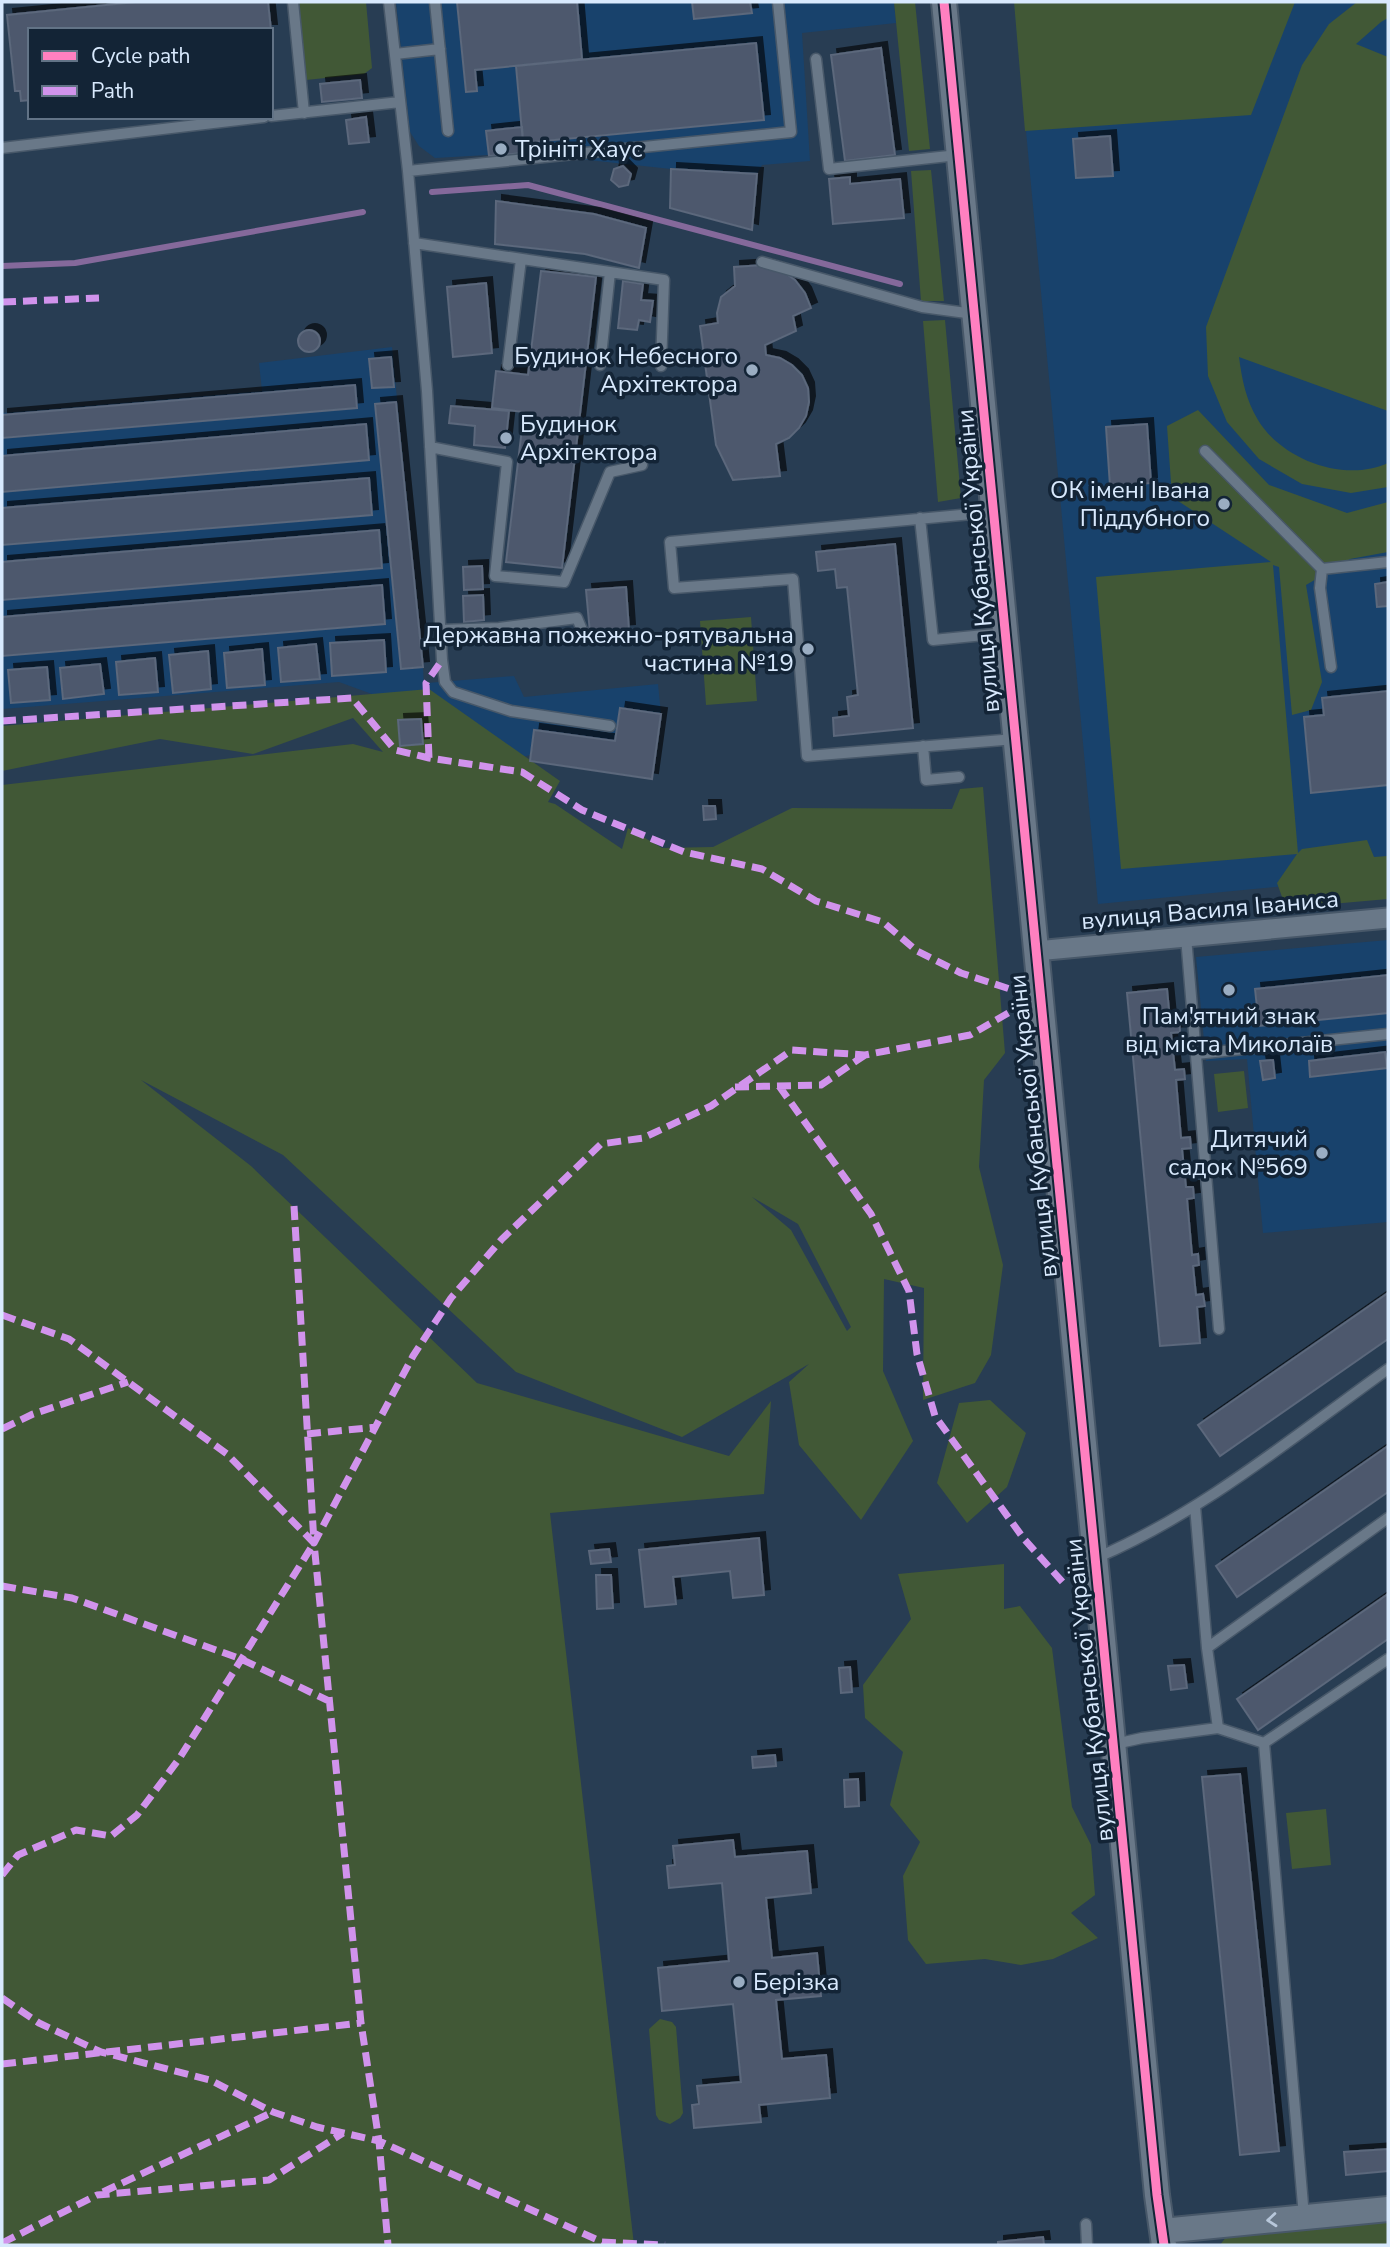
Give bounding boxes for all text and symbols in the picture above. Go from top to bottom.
legend [28,28,273,119]
text: Cycle path [91,42,190,70]
text: Path [91,77,134,105]
place label: Трініті Хаус [515,133,643,165]
marker: Трініті Хаус [493,141,509,157]
place label: Будинок Небесного Архітектора [514,340,738,400]
marker: Будинок Небесного Архітектора [744,362,760,378]
place label: Будинок Архітектора [520,408,658,468]
street label: вулиця Кубанської України [949,408,1007,714]
marker: Будинок Архітектора [498,430,514,446]
place label: ОК імені Івана Піддубного [1050,474,1210,534]
marker: ОК імені Івана Піддубного [1216,496,1232,512]
place label: Державна пожежно-рятувальна частина №19 [423,619,794,679]
marker: Державна пожежно-рятувальна частина №19 [800,641,816,657]
street label: вулиця Василя Іваниса [1080,883,1340,937]
street label: вулиця Кубанської України [1001,973,1065,1279]
marker: Пам'ятний знак від міста Миколаїв [1221,982,1237,998]
place label: Пам'ятний знак від міста Миколаїв [1125,1000,1333,1060]
place label: Дитячий садок №569 [1168,1123,1308,1183]
marker: Дитячий садок №569 [1314,1145,1330,1161]
street label: вулиця Кубанської України [1057,1537,1121,1843]
place label: Берізка [753,1966,839,1998]
marker: Берізка [731,1974,747,1990]
one-way arrow [1266,2213,1277,2228]

